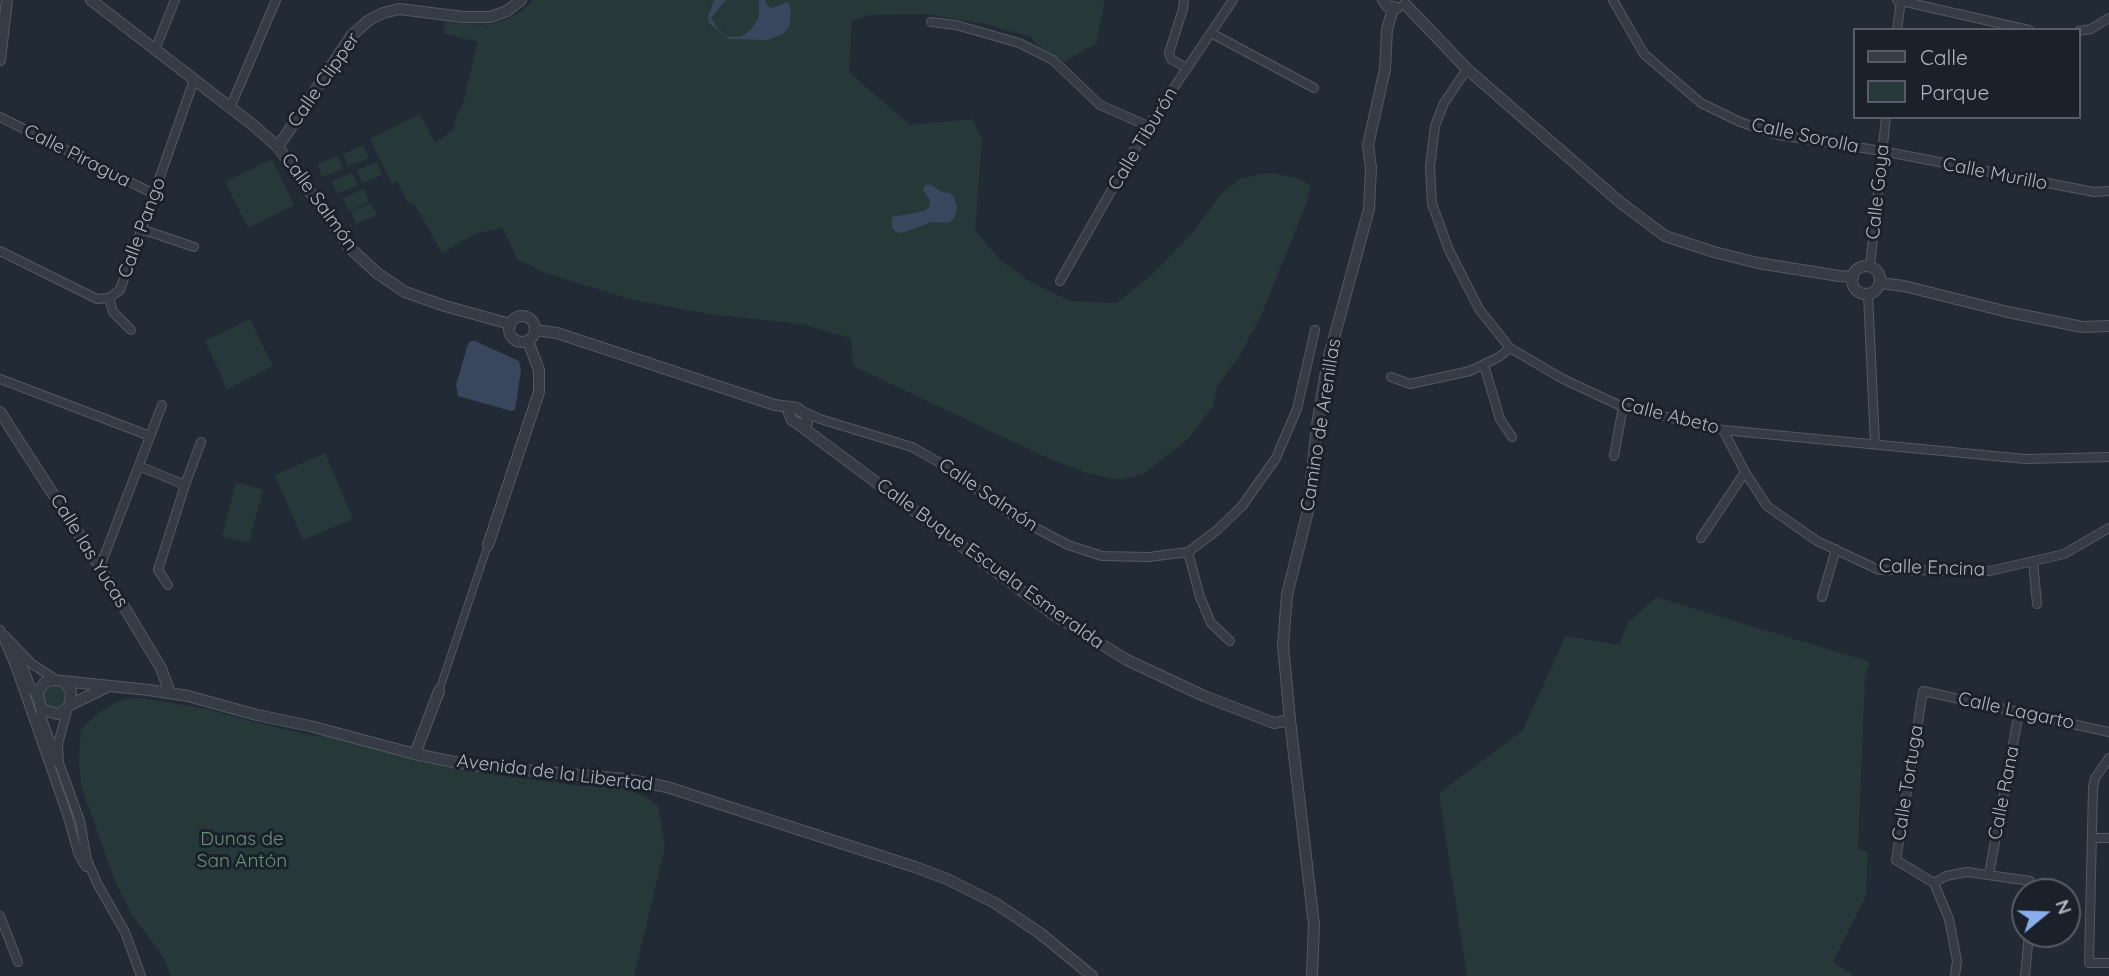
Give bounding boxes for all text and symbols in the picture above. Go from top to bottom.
street label: Calle Clipper [283,28,365,132]
legend [1854,28,2081,119]
text: Calle [1920,44,1968,70]
text: Parque [1920,79,1989,105]
street label: Calle Tiburón [1103,83,1183,195]
street label: Calle Sorolla [1749,113,1861,159]
street label: Calle Piragua [20,119,134,193]
street label: Calle Goya [1862,143,1894,241]
street label: Calle Salmón [276,149,362,255]
street label: Calle Murillo [1941,153,2049,195]
street label: Calle Pango [113,175,171,281]
street label: Camino de Arenillas [1296,337,1346,513]
street label: Calle Abeto [1618,393,1722,439]
street label: Calle Salmón [934,453,1042,537]
street label: Calle Buque Escuela Esmeralda [872,474,1108,654]
street label: Calle las Yucas [45,490,133,612]
street label: Calle Encina [1878,555,1986,581]
street label: Calle Lagarto [1956,688,2076,734]
street label: Calle Tortuga [1888,724,1928,842]
street label: Calle Rana [1984,744,2024,842]
street label: Avenida de la Libertad [456,750,654,796]
park label: Dunas de San Antón [197,828,287,872]
north arrow [2011,878,2081,948]
text: N [2050,896,2078,917]

